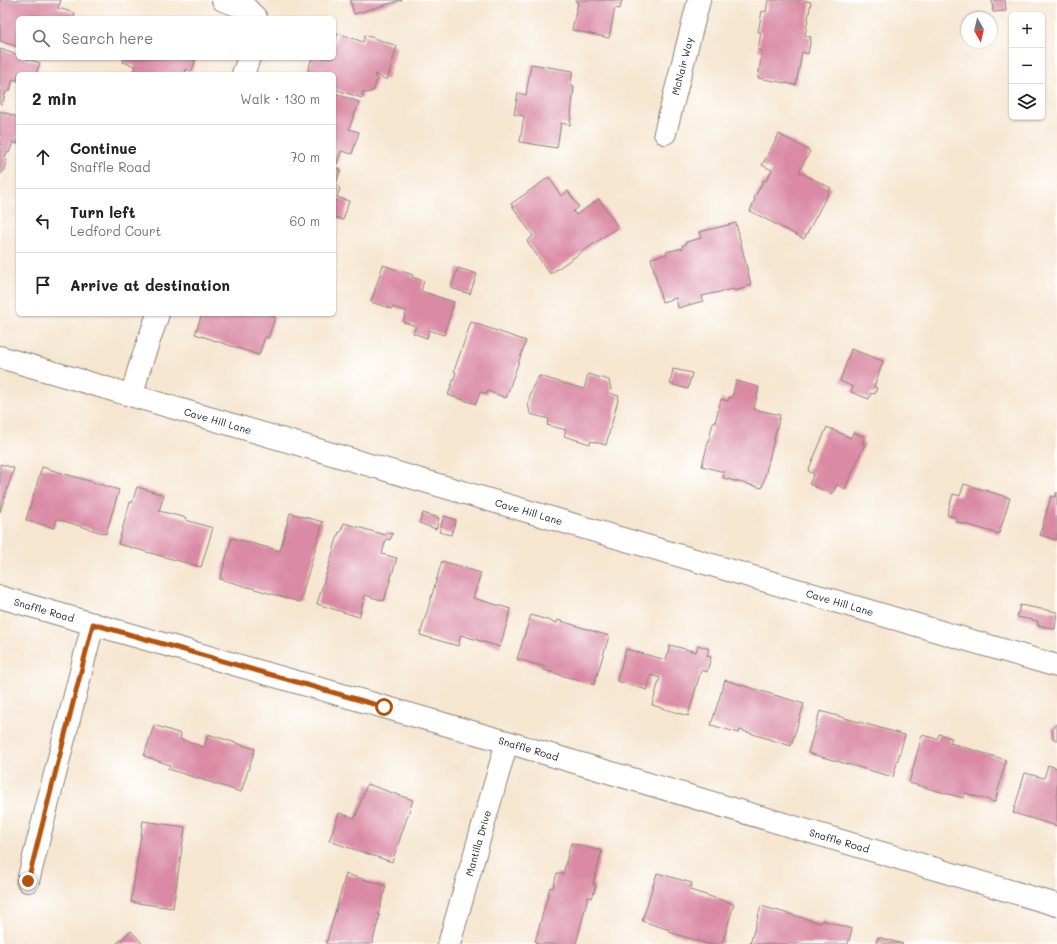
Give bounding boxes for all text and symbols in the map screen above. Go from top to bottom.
north arrow [961,12,997,48]
map controls [1009,12,1045,120]
button: + [1009,12,1045,48]
search box [16,16,336,60]
icon: search [30,27,52,49]
text: Search here [62,28,153,48]
street label: McNair Way [668,36,696,96]
button: − [1009,48,1045,84]
button: layers [1009,84,1045,120]
text: 2 min [32,87,77,109]
text: Walk · 130 m [240,90,320,107]
text: Continue [70,138,137,158]
icon: ahead [32,146,54,168]
text: 70 m [290,148,320,165]
text: Snaffle Road [70,158,151,175]
text: Turn left [70,202,135,222]
icon: left [32,210,54,232]
text: 60 m [290,212,320,229]
text: Ledford Court [70,222,161,239]
icon: arrive [32,274,54,296]
text: Arrive at destination [70,275,230,295]
street label: Cave Hill Lane [182,404,253,437]
street label: Cave Hill Lane [493,495,564,528]
street label: Cave Hill Lane [804,586,875,619]
street label: Snaffle Road [12,594,76,625]
route start [375,698,393,716]
street label: Snaffle Road [497,733,560,764]
street label: Mantilla Drive [462,808,494,878]
street label: Snaffle Road [808,825,871,856]
route end [19,872,37,890]

